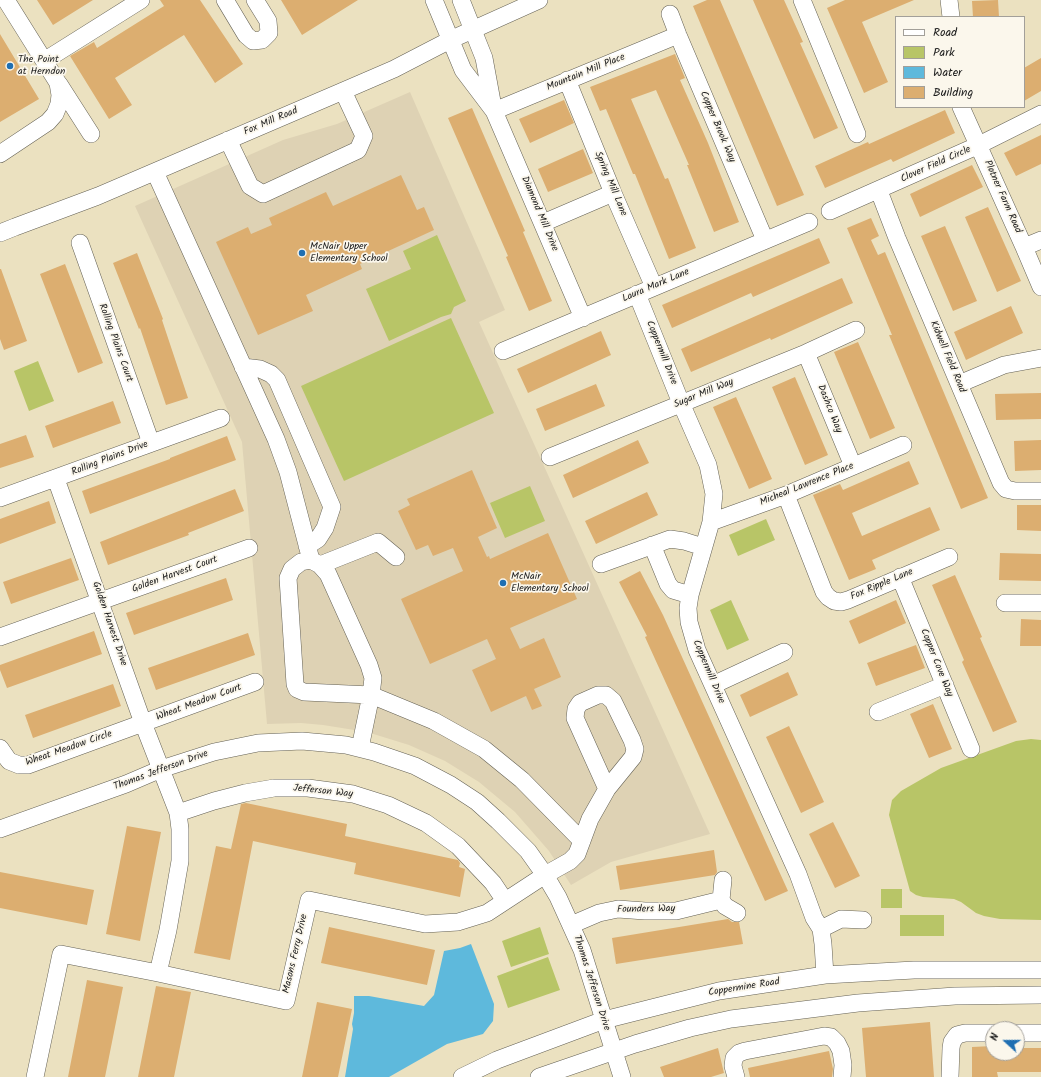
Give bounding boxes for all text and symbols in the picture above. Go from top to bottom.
legend [895,16,1025,108]
text: Road [933,23,957,42]
text: Park [933,43,955,62]
street label: Mountain Mill Place [545,52,627,94]
place label: The Point at Herndon [18,54,65,78]
marker: The Point at Herndon [5,61,15,71]
text: Water [933,63,962,82]
text: Building [933,83,973,102]
street label: Copper Brook Way [697,89,737,165]
street label: Fox Mill Road [242,105,300,139]
street label: Clover Field Circle [899,144,973,186]
street label: Spring Mill Lane [591,150,629,218]
street label: Plotner Farm Road [981,159,1023,235]
street label: Diamond Mill Drive [518,175,560,253]
place label: McNair Upper Elementary School [310,241,388,264]
marker: McNair Upper Elementary School [297,248,307,258]
street label: Laura Mark Lane [621,267,691,305]
street label: Rolling Plains Court [95,302,135,384]
street label: Coppermill Drive [643,319,679,387]
street label: Kidwell Field Road [926,319,968,395]
street label: Sugar Mill Way [672,377,736,411]
street label: Dashco Way [814,383,844,435]
street label: Rolling Plains Drive [70,439,150,479]
street label: Micheal Lawrence Place [758,461,856,509]
street label: Golden Harvest Court [131,554,219,596]
street label: Fox Ripple Lane [849,566,915,604]
place label: McNair Elementary School [511,571,589,594]
marker: McNair Elementary School [498,578,508,588]
street label: Golden Harvest Drive [89,580,129,668]
street label: Copper Cove Way [917,627,955,699]
street label: Coppermill Drive [689,638,727,706]
street label: Wheat Meadow Court [155,682,243,724]
street label: Wheat Meadow Circle [24,729,114,769]
street label: Thomas Jefferson Drive [112,748,210,794]
street label: Jefferson Way [293,783,353,801]
street label: Founders Way [617,903,675,917]
street label: Masons Ferry Drive [281,913,311,995]
street label: Thomas Jefferson Drive [570,934,612,1032]
street label: Coppermine Road [707,976,781,1000]
north arrow [985,1021,1025,1061]
text: N [985,1031,1004,1044]

